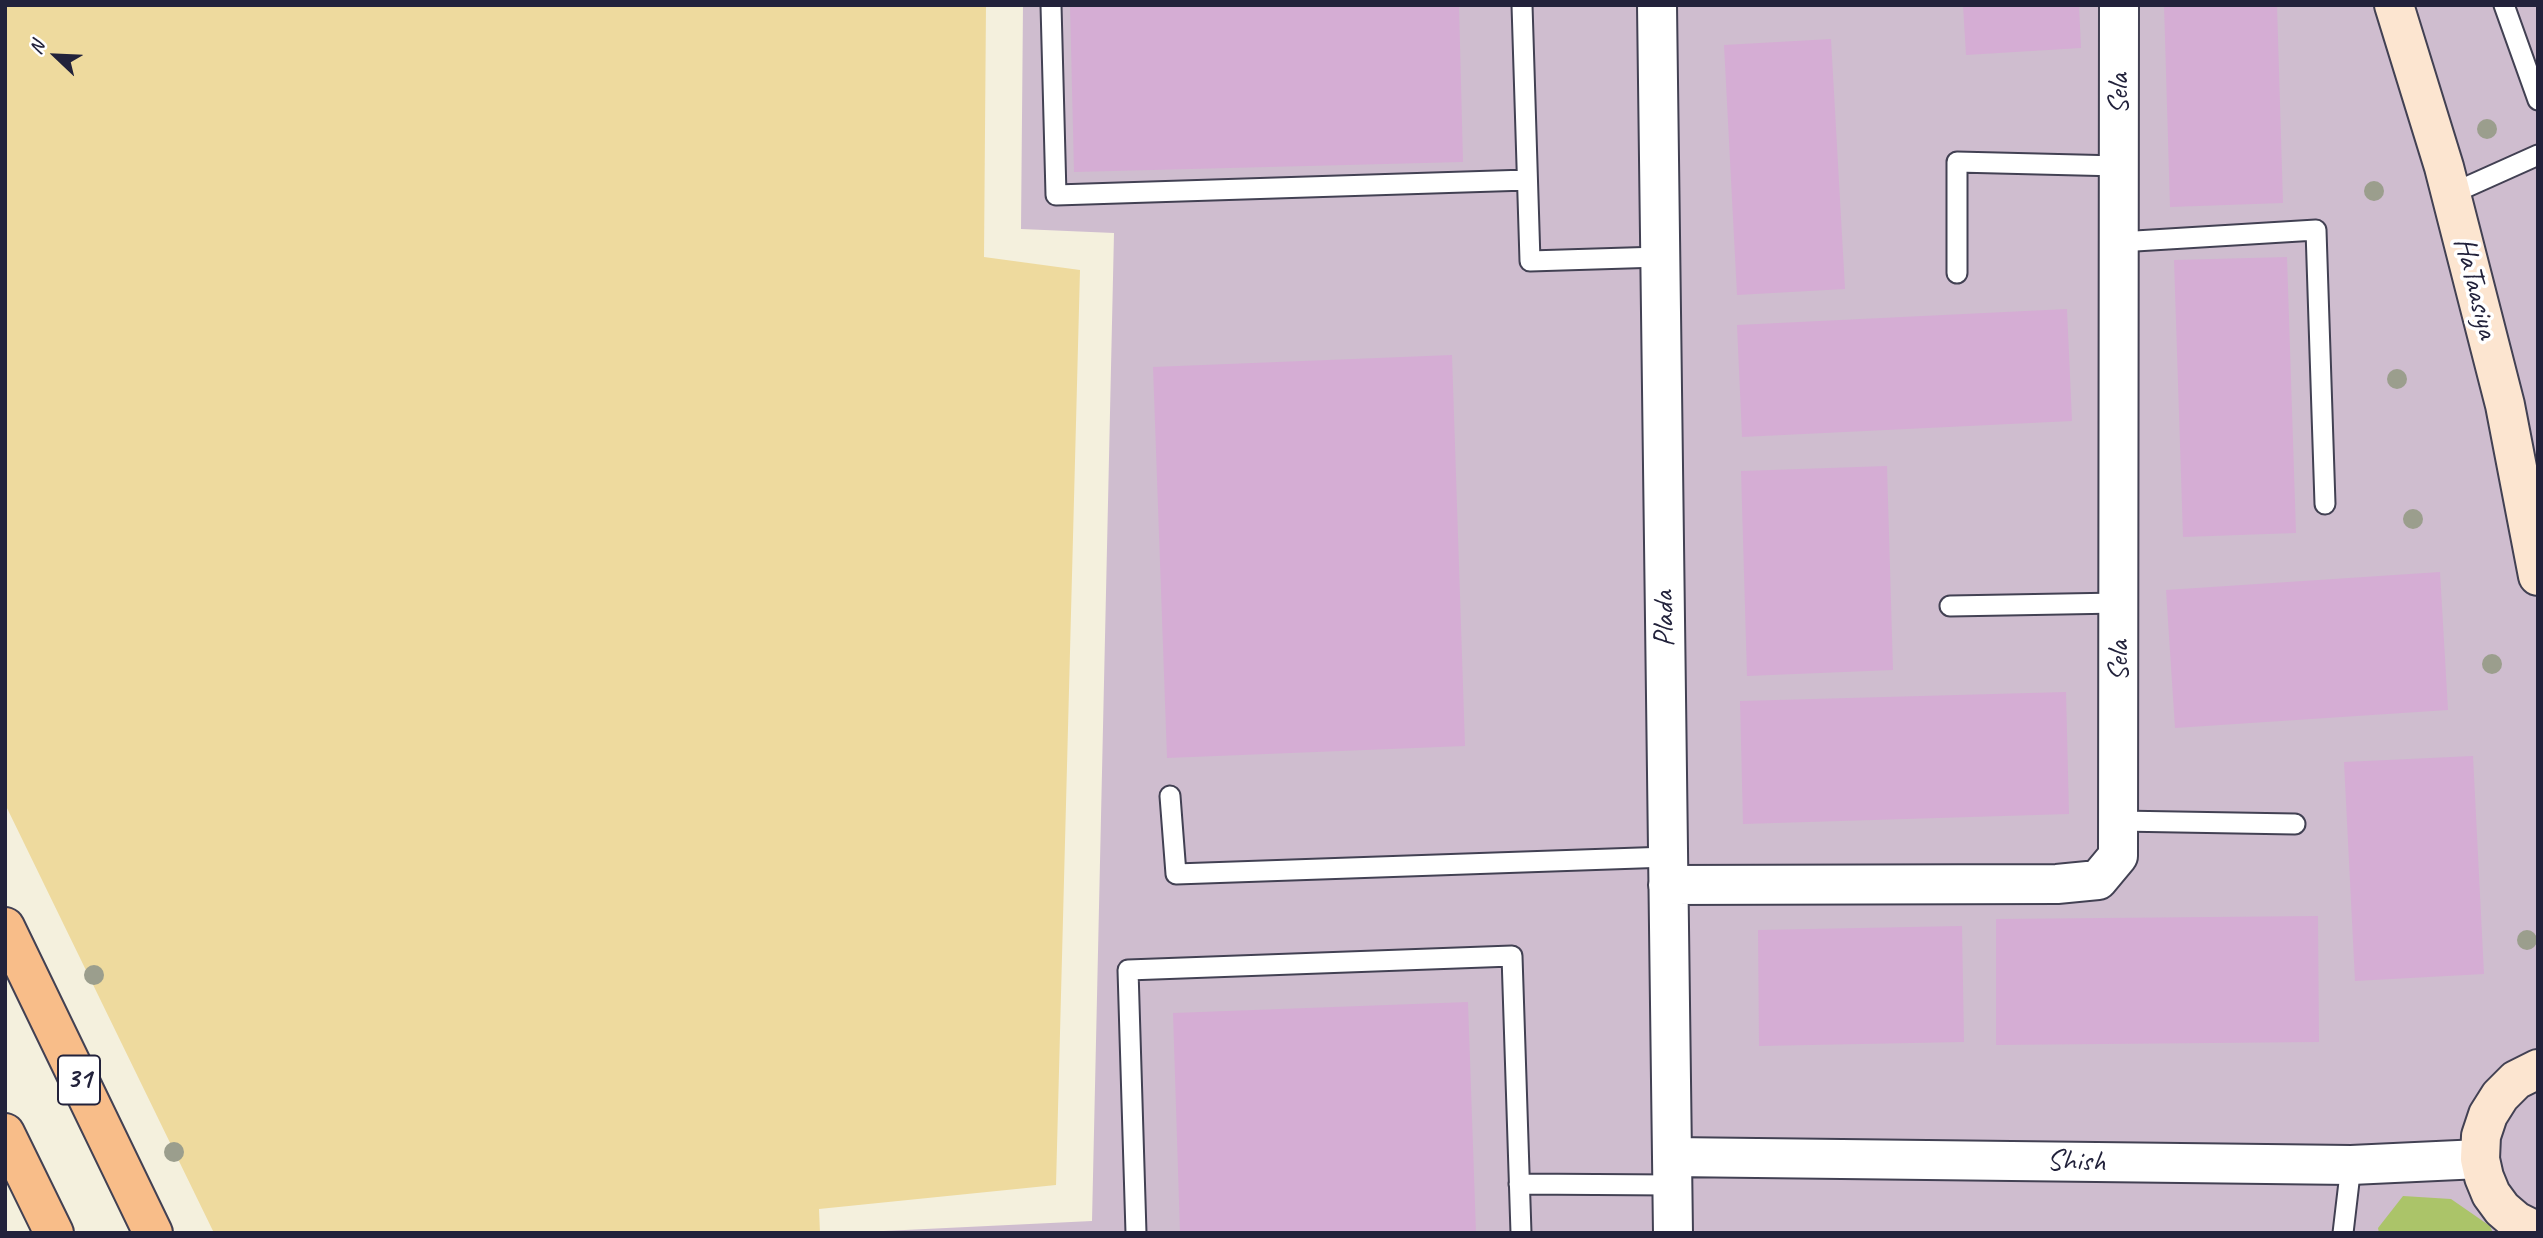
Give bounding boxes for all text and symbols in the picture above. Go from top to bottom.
north arrow [21,21,91,91]
text: N [23,38,50,58]
street label: Sela [2101,73,2137,115]
street label: HaTaasiya [2445,234,2505,342]
street label: Plada [1647,591,1683,647]
street label: Sela [2101,640,2137,682]
road number: 31 [58,1056,100,1104]
street label: Shish [2046,1143,2106,1181]

